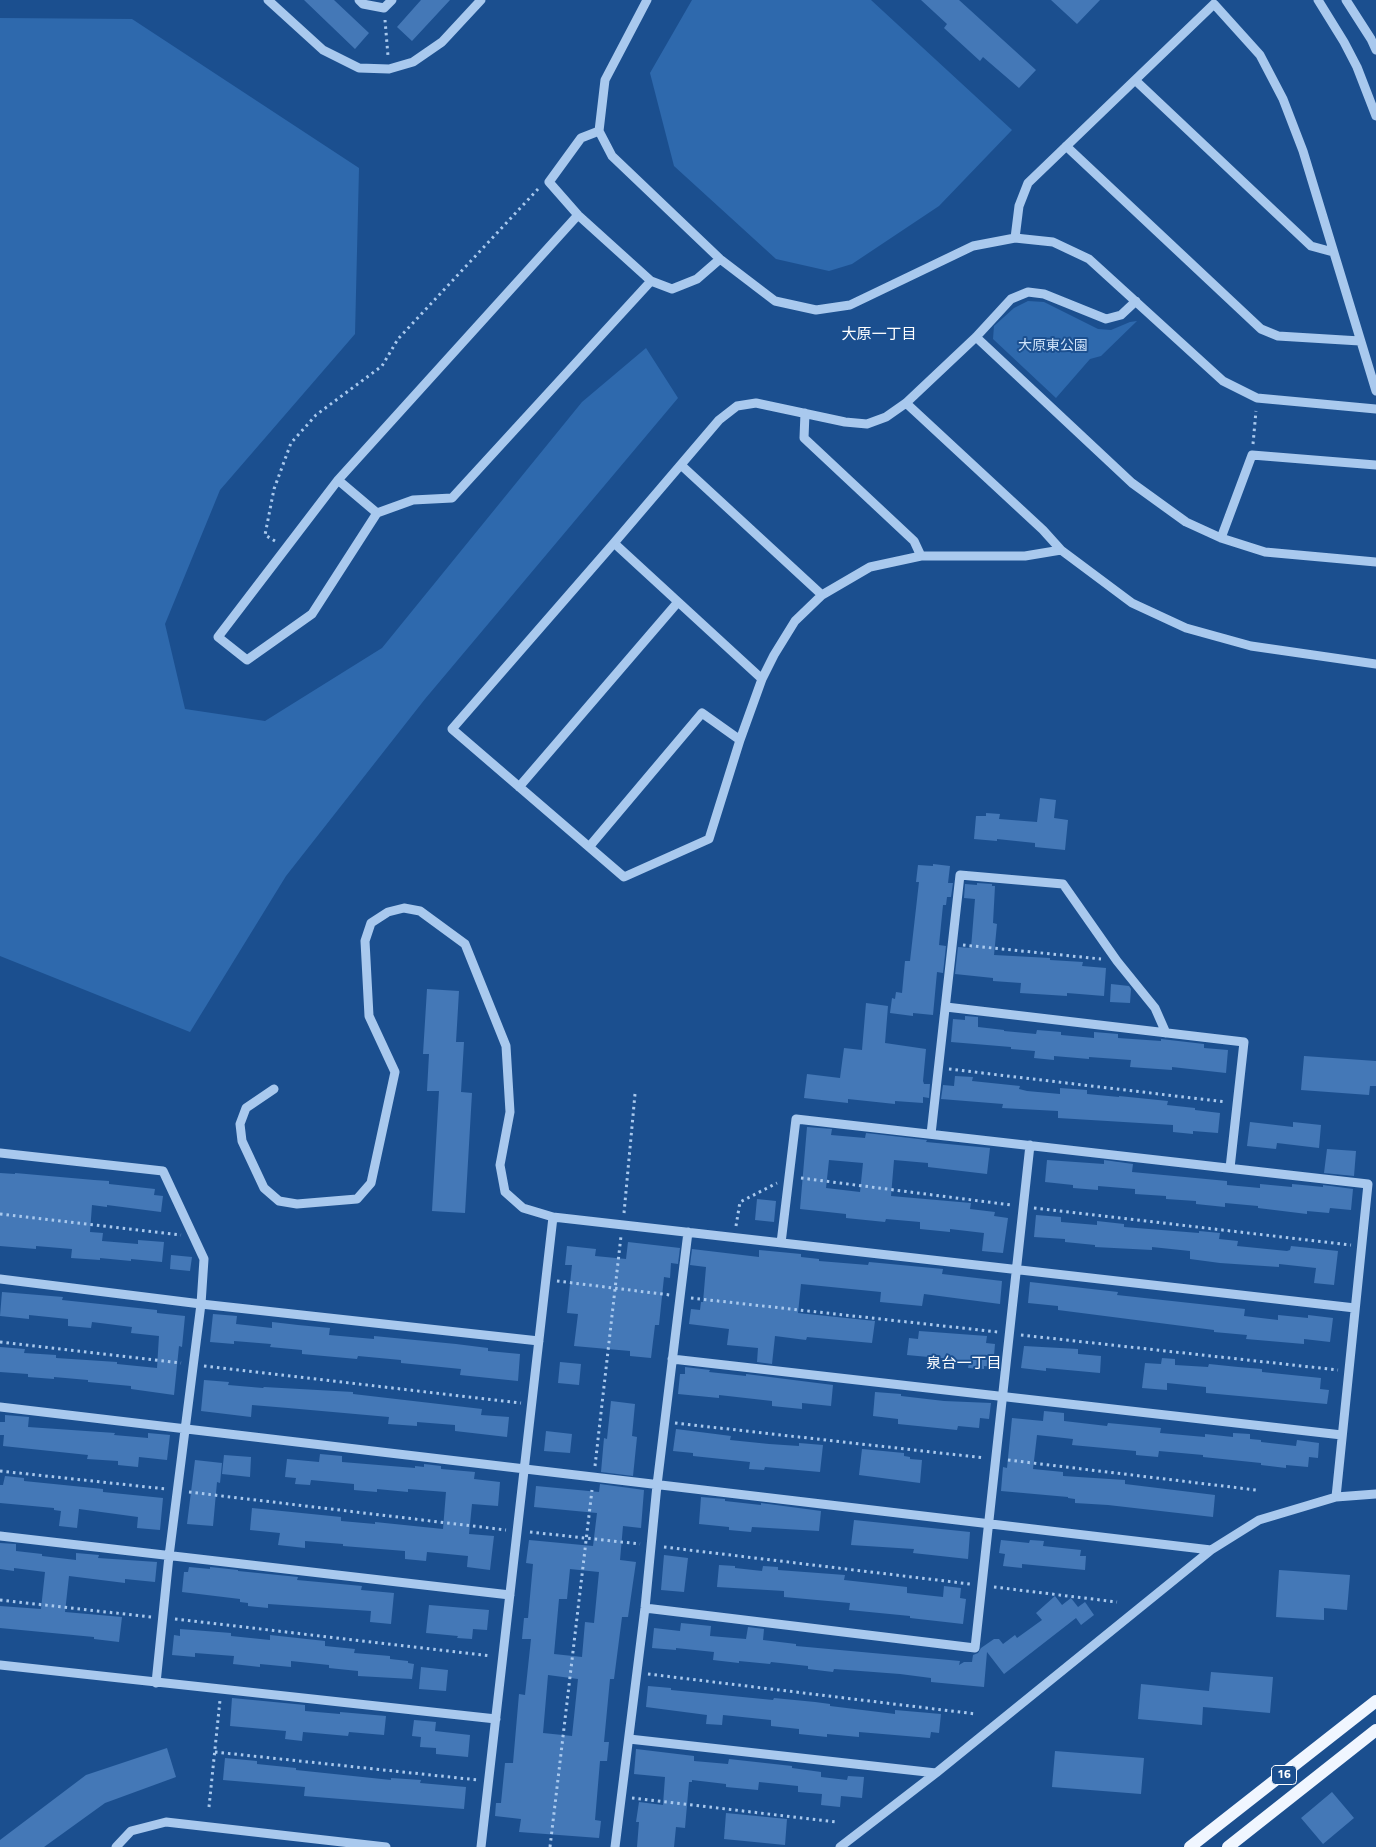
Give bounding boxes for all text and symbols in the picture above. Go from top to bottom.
district label: 大原一丁目 [842,326,916,344]
park label: 大原東公園 [1018,339,1088,355]
district label: 泉台一丁目 [927,1355,1001,1373]
road number: 16 [1272,1766,1296,1784]

